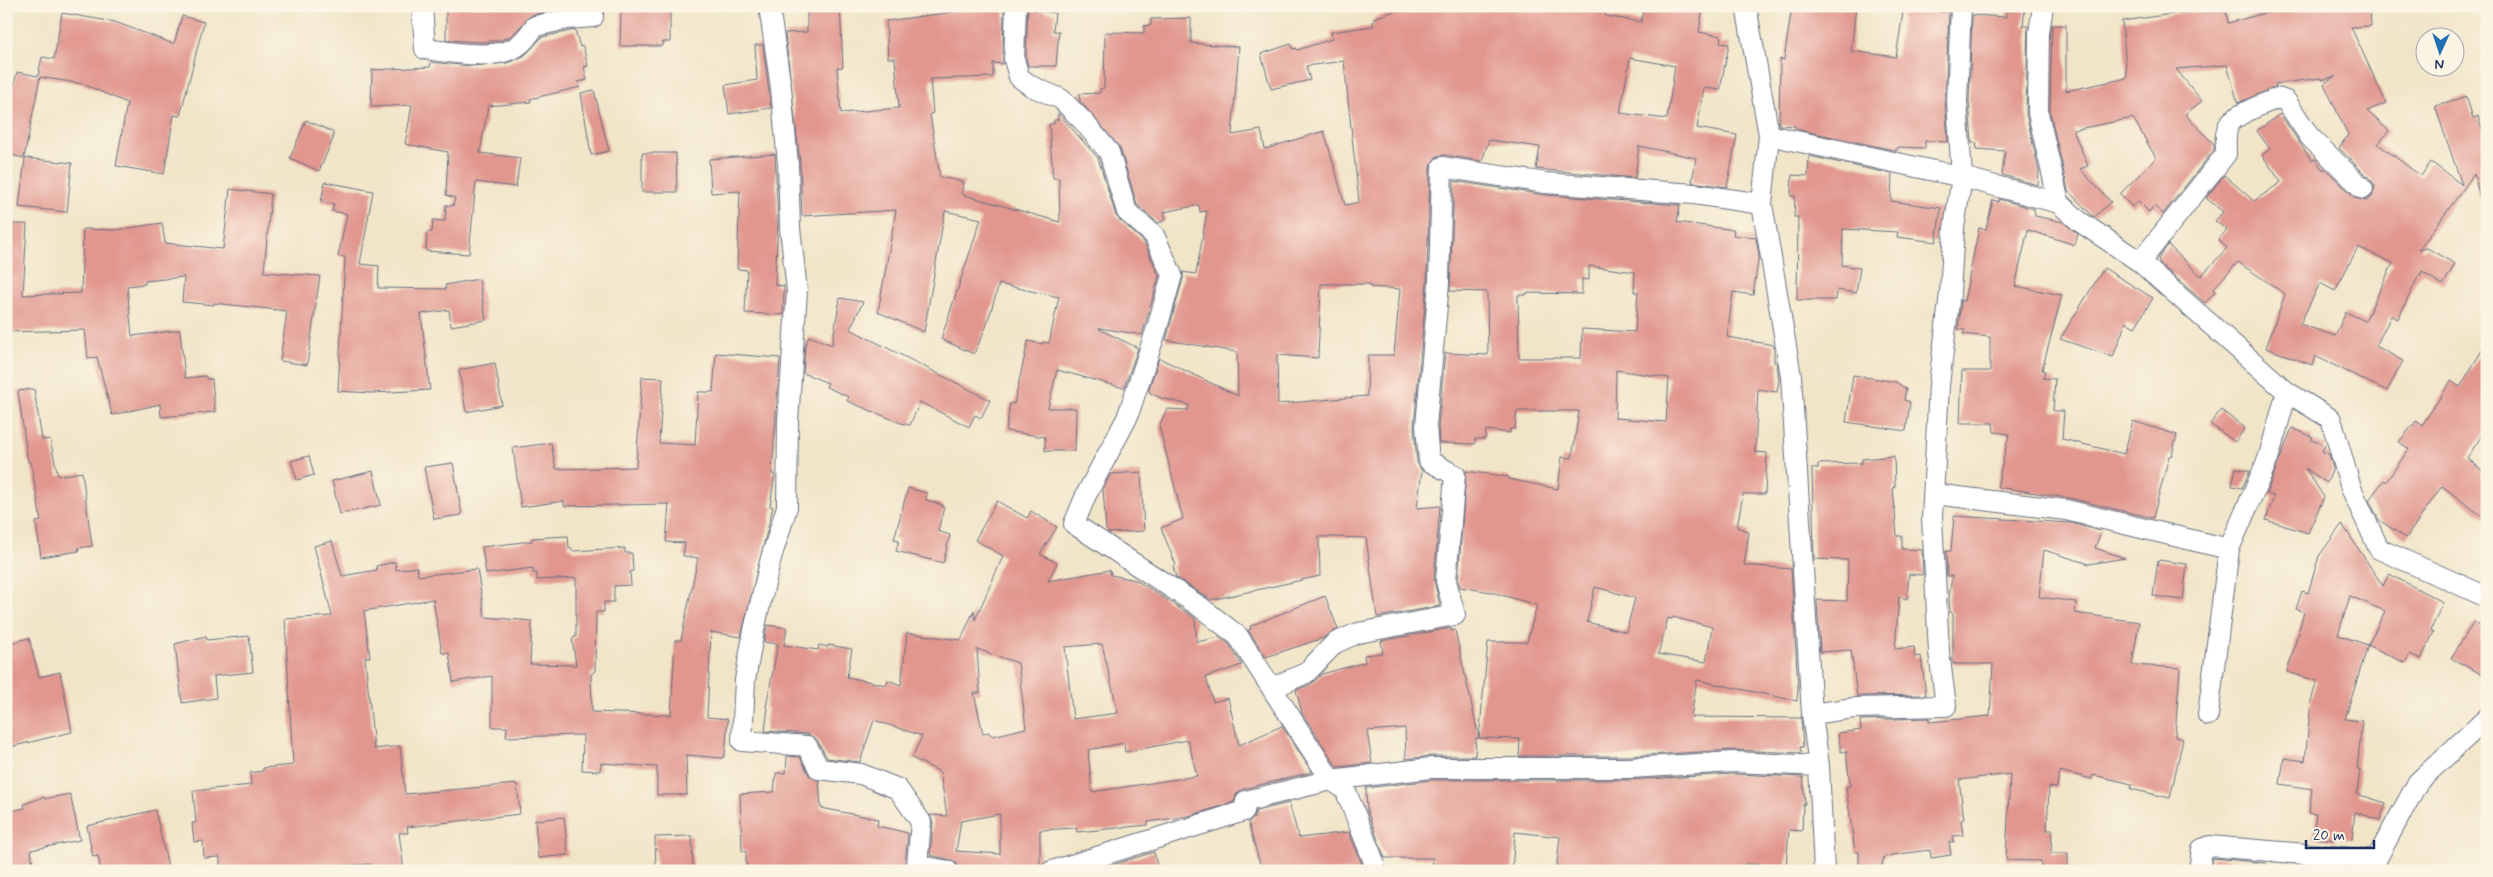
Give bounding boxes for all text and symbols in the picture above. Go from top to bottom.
north arrow [2416,28,2466,78]
text: N [2434,55,2445,73]
scale bar [2306,817,2373,849]
text: 20 m [2313,826,2345,846]

